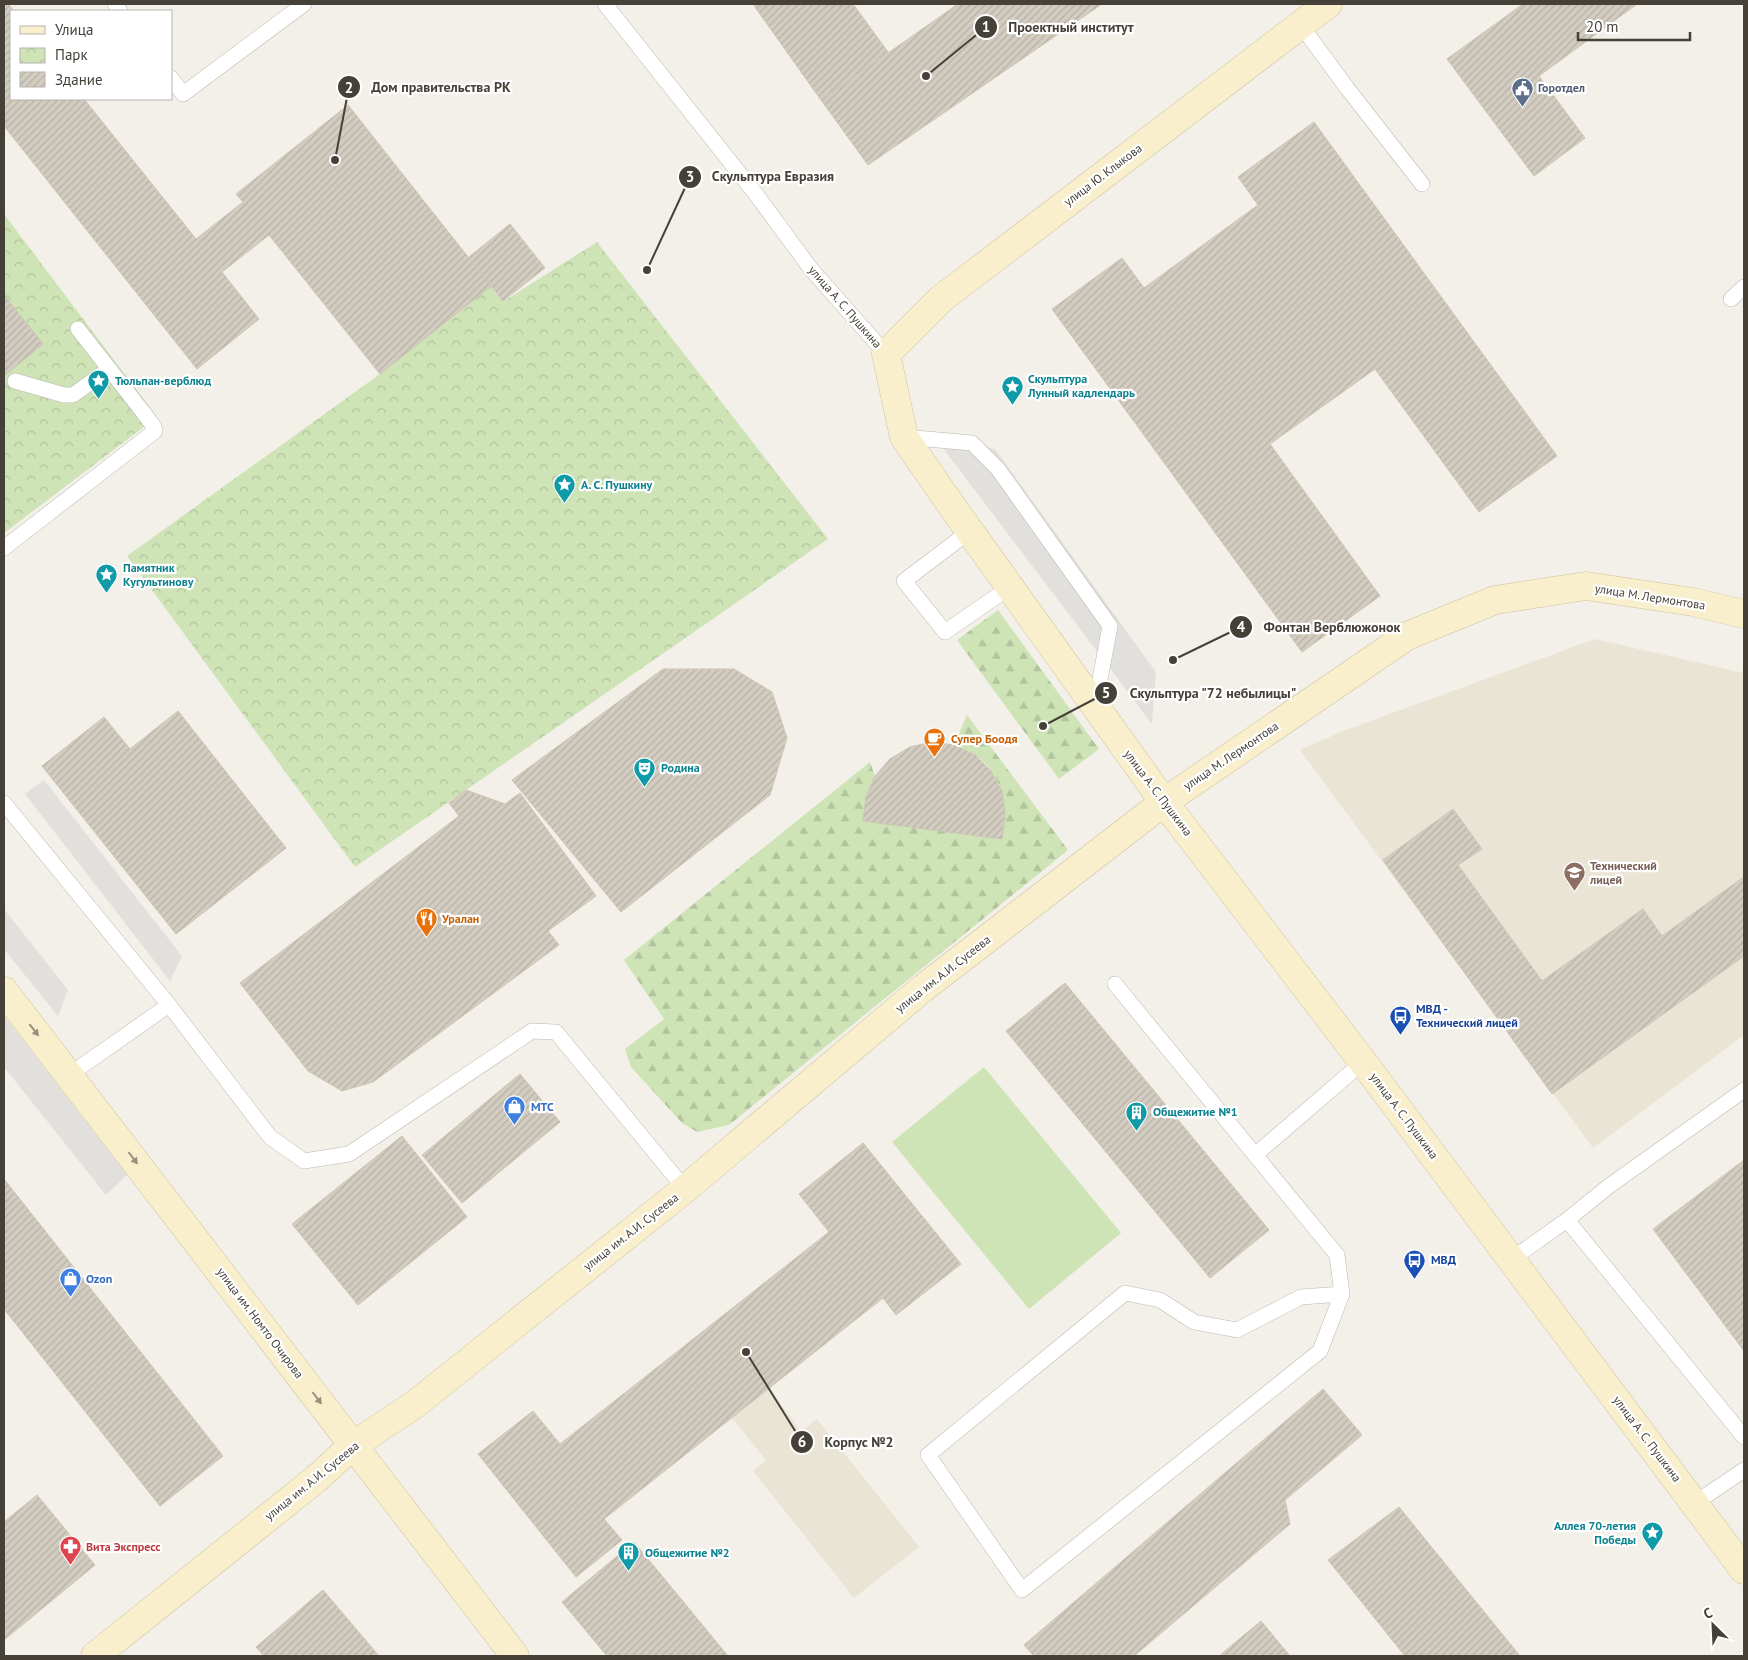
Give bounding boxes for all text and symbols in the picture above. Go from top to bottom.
legend [10,10,172,100]
scale bar [1578,10,1690,42]
callout: Проектный институт [973,12,1143,41]
text: 1 [982,17,990,36]
text: 20 m [1586,17,1619,36]
text: Проектный институт [1008,18,1134,36]
text: Улица [55,20,93,39]
text: Парк [55,45,88,64]
text: Здание [55,70,103,89]
callout: Дом правительства РК [337,73,521,102]
public building icon: Горотдел [1510,76,1534,107]
text: 2 [345,78,353,97]
text: Дом правительства РК [371,78,511,96]
place label: Горотдел [1538,80,1585,95]
street label: улица Ю. Клыкова [1061,140,1145,209]
callout: Скульптура Евразия [677,162,844,191]
text: 3 [686,167,694,186]
text: Скульптура Евразия [712,167,834,185]
street label: улица А. С. Пушкина [806,262,885,351]
place icon: Тюльпан-верблюд [87,369,111,400]
place label: Скульптура Лунный кадлендарь [1027,371,1135,400]
place label: Тюльпан-верблюд [115,373,211,388]
place icon: Скульптура Лунный кадлендарь [1000,374,1024,405]
place icon: А. С. Пушкину [553,473,577,504]
place label: А. С. Пушкину [581,477,653,492]
place label: Памятник Кугультинову [123,560,194,589]
place icon: Памятник Кугультинову [95,563,119,594]
street label: улица М. Лермонтова [1594,580,1706,613]
callout: Фонтан Верблюжонок [1229,613,1411,642]
text: 4 [1237,617,1246,636]
text: Фонтан Верблюжонок [1264,618,1401,636]
callout: Скульптура "72 небылицы" [1094,678,1307,707]
text: 5 [1102,683,1110,702]
text: Скульптура "72 небылицы" [1130,684,1296,702]
street label: улица М. Лермонтова [1180,718,1281,793]
cafe icon: Супер Боодя [923,727,947,758]
place label: Супер Боодя [951,731,1018,746]
street label: улица А. С. Пушкина [1121,747,1196,839]
theatre icon: Родина [633,756,657,787]
place label: Родина [661,760,700,775]
place label: Технический лицей [1589,858,1657,887]
school or university icon: Технический лицей [1562,861,1586,892]
restaurant icon: Уралан [414,907,438,938]
place label: Уралан [441,911,479,926]
street label: улица им. А.И. Сусеева [892,932,993,1015]
place label: МВД - Технический лицей [1416,1001,1518,1030]
bus stop icon: МВД - Технический лицей [1388,1004,1412,1035]
one-way arrow [28,1023,39,1036]
street label: улица А. С. Пушкина [1367,1070,1442,1162]
shop icon: МТС [503,1095,527,1126]
place label: МТС [531,1099,554,1114]
building icon: Общежитие №1 [1125,1100,1149,1131]
place label: Общежитие №1 [1153,1104,1238,1119]
one-way arrow [128,1151,138,1165]
street label: улица им. А.И. Сусеева [580,1190,681,1273]
bus stop icon: МВД [1403,1248,1427,1279]
place label: МВД [1431,1252,1457,1267]
street label: улица им. Номто Очирова [214,1264,307,1381]
shop icon: Ozon [58,1267,82,1298]
place label: Ozon [86,1271,112,1286]
one-way arrow [312,1391,322,1405]
street label: улица А. С. Пушкина [1610,1393,1685,1485]
callout: Корпус №2 [789,1427,904,1456]
text: 6 [798,1432,806,1451]
text: Корпус №2 [824,1433,894,1451]
street label: улица им. А.И. Сусеева [262,1438,362,1523]
place label: Аллея 70-летия Победы [1554,1518,1636,1547]
place icon: Аллея 70-летия Победы [1640,1521,1664,1552]
pharmacy icon: Вита Экспресс [58,1535,82,1566]
place label: Вита Экспресс [86,1539,161,1554]
building icon: Общежитие №2 [617,1541,641,1572]
place label: Общежитие №2 [645,1545,730,1560]
north arrow [1688,1600,1738,1650]
text: С [1700,1603,1715,1623]

